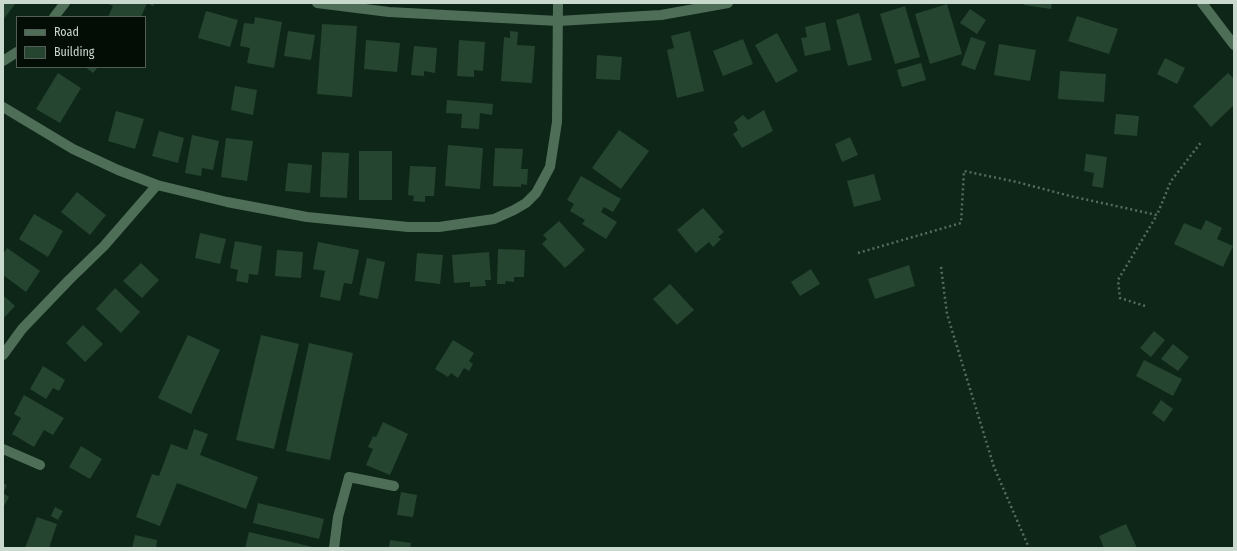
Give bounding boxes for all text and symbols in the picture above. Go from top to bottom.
legend [16,16,146,68]
text: Road [54,25,79,39]
text: Building [54,45,94,59]

